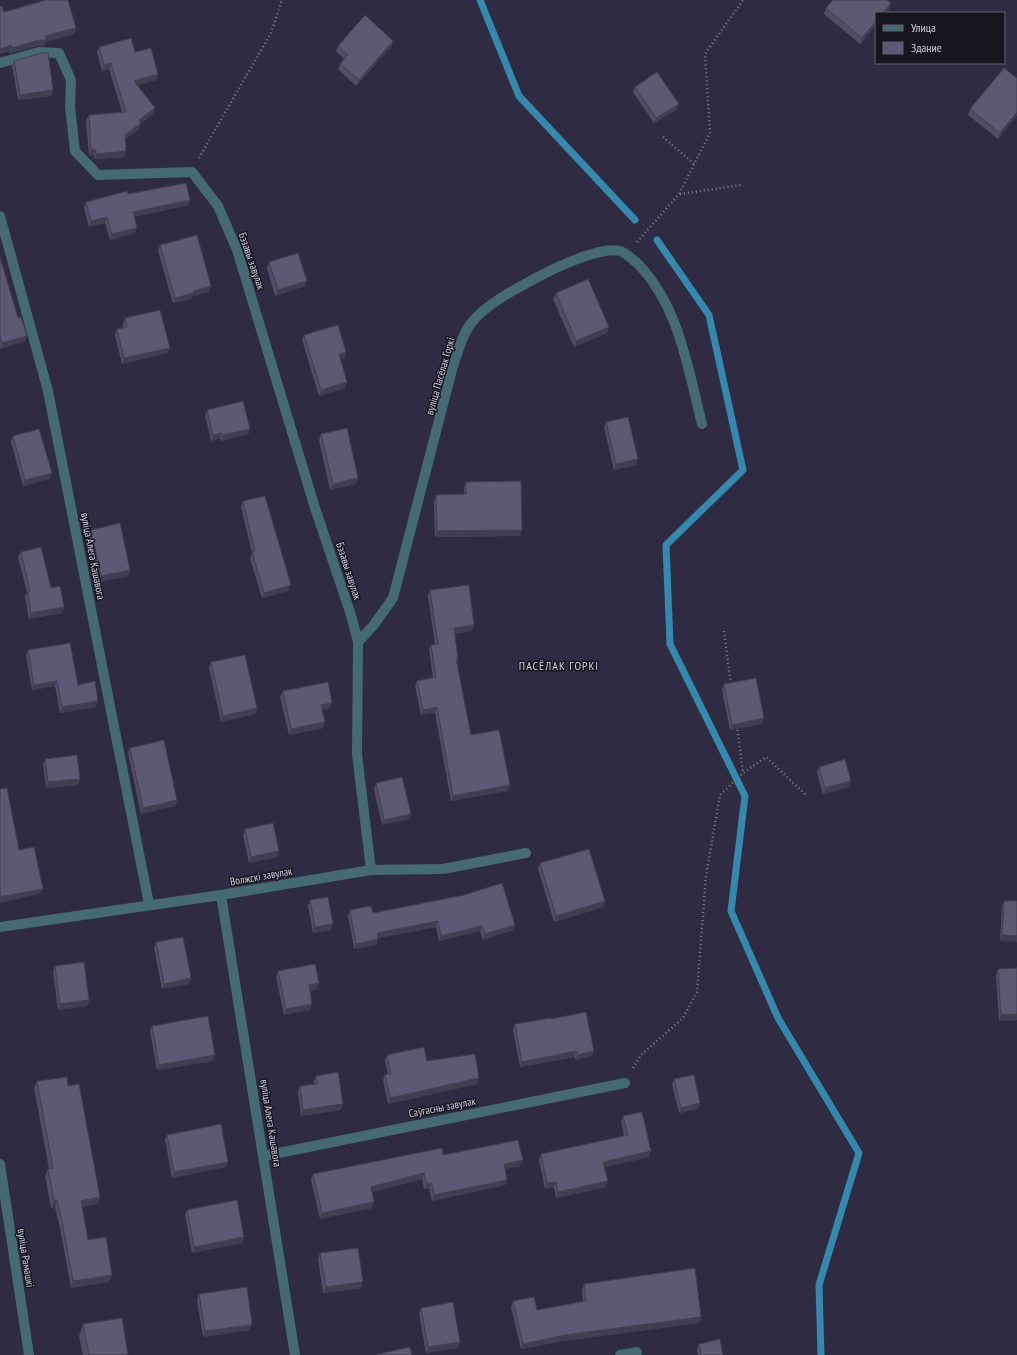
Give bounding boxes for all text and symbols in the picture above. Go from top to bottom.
legend [875,12,1005,64]
text: Улица [911,20,936,35]
text: Здание [911,40,942,55]
street label: Бэзавы завулак [236,230,269,292]
street label: вуліца Пасёлак Горкі [422,336,458,416]
street label: вуліца Алега Кашавога [78,511,108,601]
street label: Бэзавы завулак [333,540,365,602]
district label: ПАСЁЛАК ГОРКІ [519,658,599,673]
street label: Волжскі завулак [229,864,294,888]
street label: вуліца Алега Кашавога [257,1078,285,1168]
street label: Саўгасны завулак [407,1094,477,1120]
street label: вуліца Рамашкі [14,1228,38,1288]

